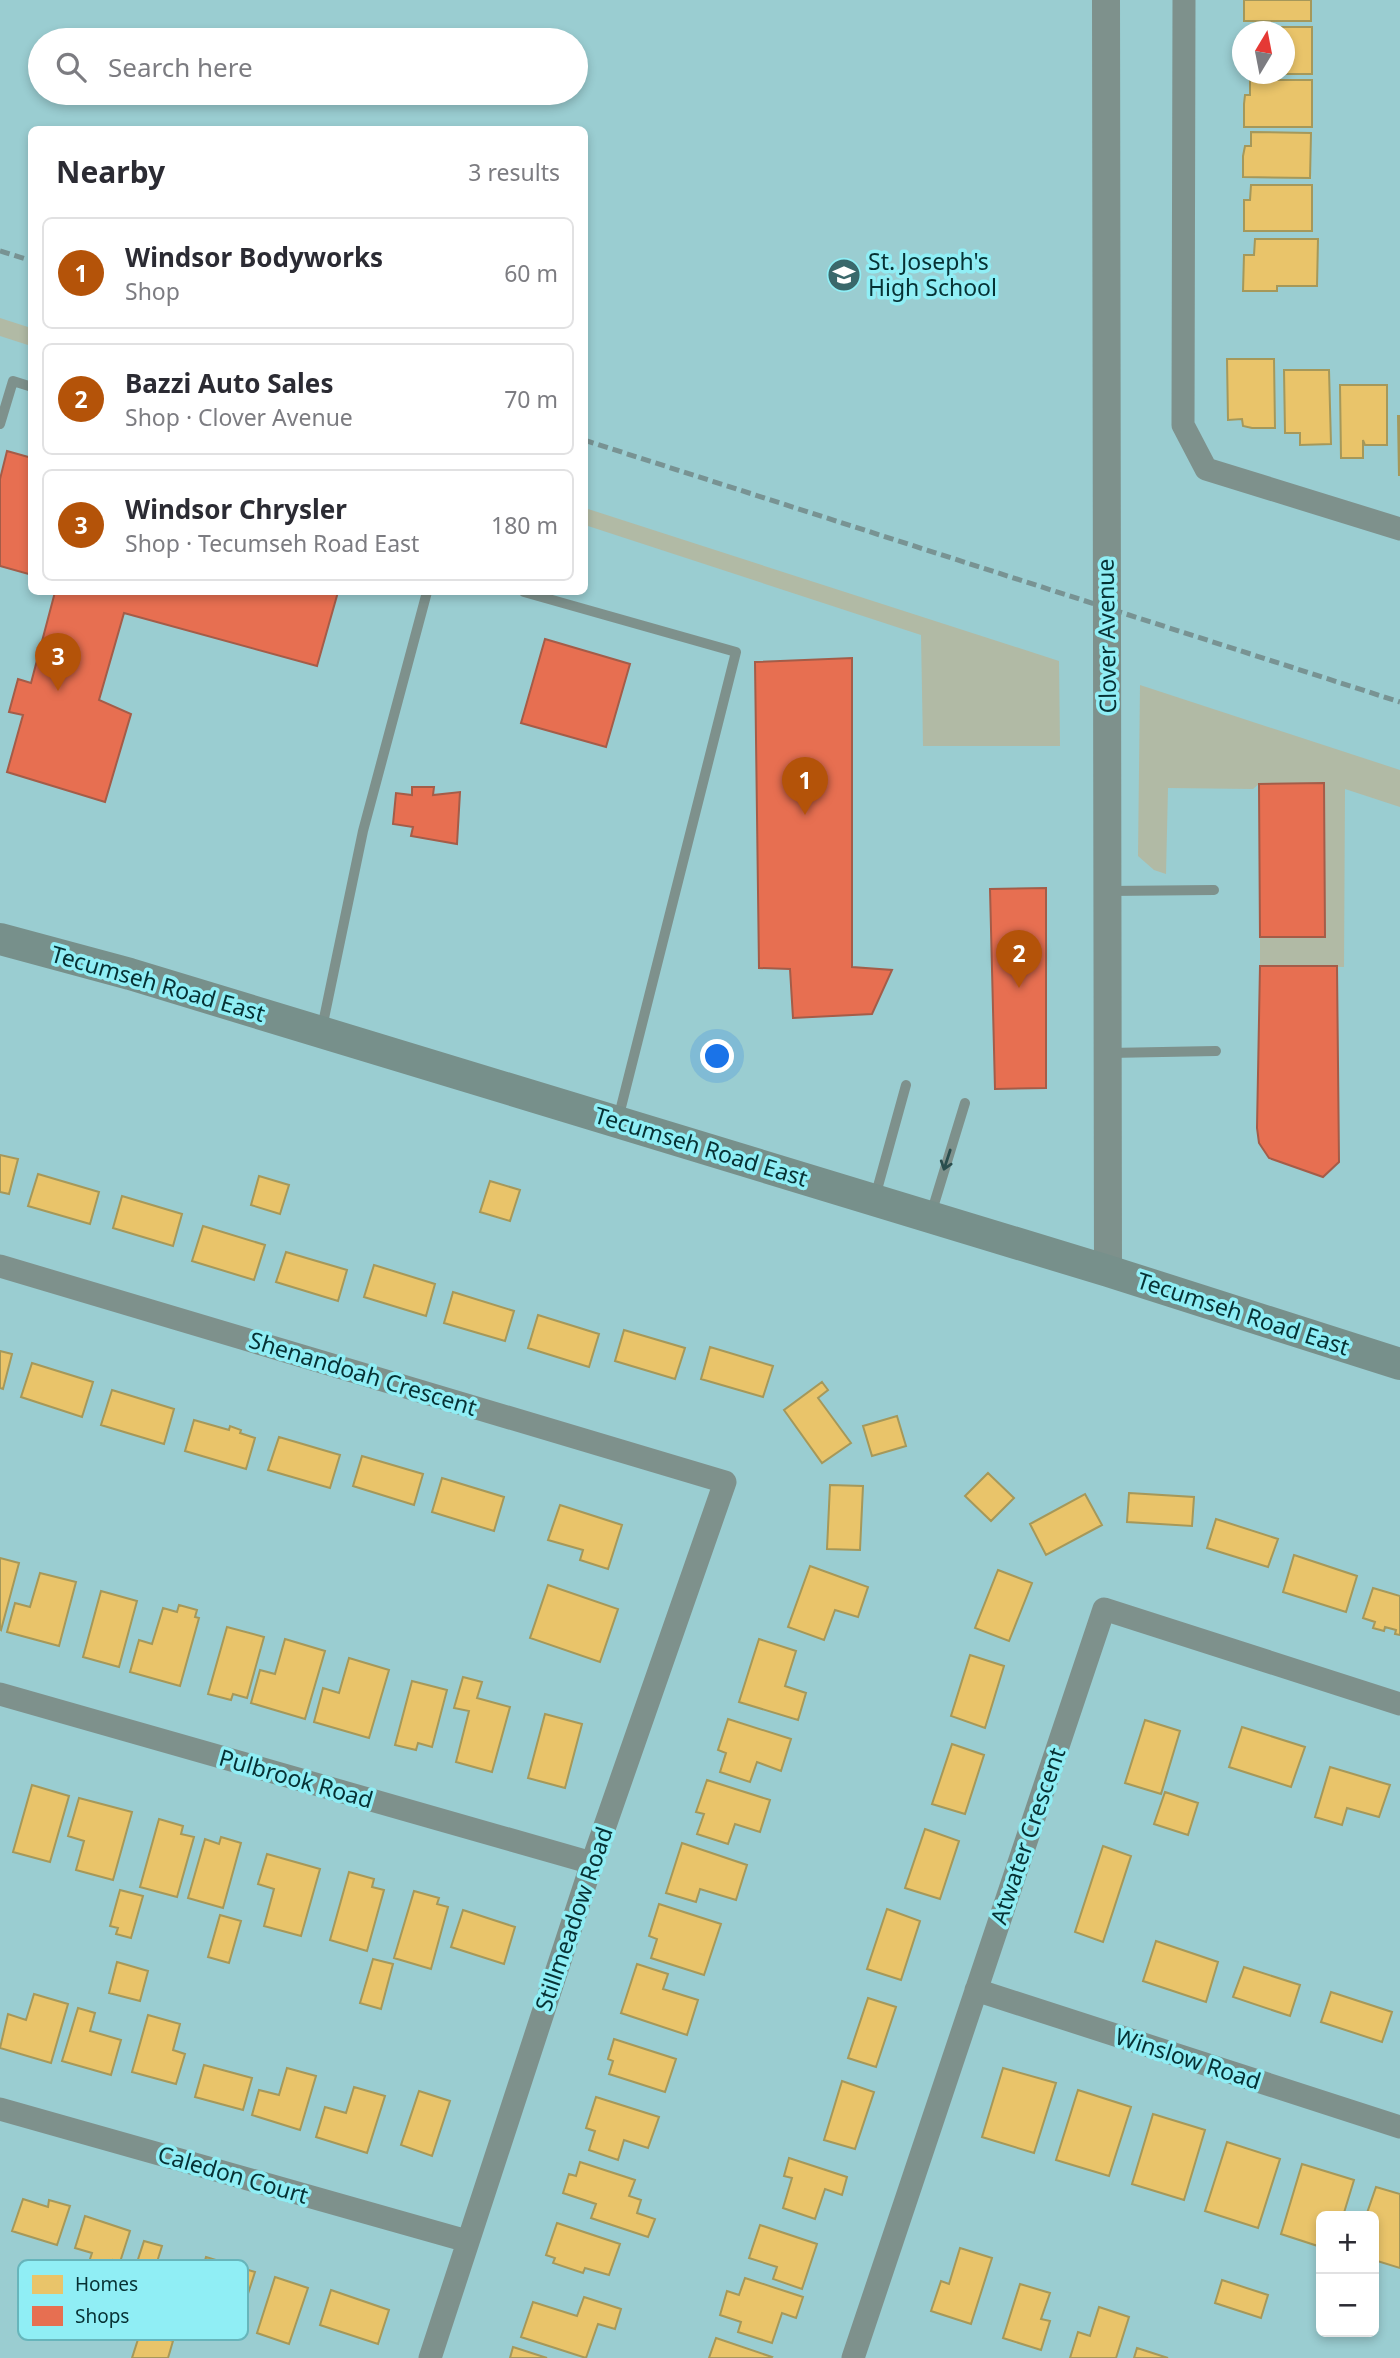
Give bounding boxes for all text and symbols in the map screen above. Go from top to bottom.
north arrow [1232,21,1295,84]
search box [28,28,588,105]
icon: search [52,48,90,86]
text: Search here [108,49,253,85]
text: Nearby [56,151,165,192]
text: 3 results [468,156,560,188]
text: Windsor Bodyworks [125,239,383,275]
place label: St. Joseph's High School [868,245,997,303]
school or university icon: St. Joseph's High School [825,256,863,294]
text: 1 [74,257,88,289]
text: 60 m [504,257,558,289]
text: Shop [125,275,180,307]
text: Bazzi Auto Sales [125,365,333,401]
text: 2 [74,383,88,415]
text: 70 m [504,383,558,415]
text: Shop · Clover Avenue [125,401,353,433]
text: Windsor Chrysler [125,491,347,527]
text: 3 [74,509,88,541]
text: 180 m [491,509,558,541]
text: Shop · Tecumseh Road East [125,527,419,559]
street label: Clover Avenue [1089,558,1123,714]
pin: 3 [35,633,81,691]
pin: 1 [782,757,828,815]
pin: 2 [996,930,1042,988]
street label: Tecumseh Road East [47,937,269,1029]
your location [700,1039,734,1073]
street label: Tecumseh Road East [591,1098,812,1194]
one-way arrow [940,1149,953,1171]
street label: Tecumseh Road East [1133,1264,1354,1362]
street label: Shenandoah Crescent [246,1323,481,1423]
street label: Pulbrook Road [216,1741,377,1815]
street label: Atwater Crescent [982,1743,1072,1928]
street label: Stillmeadow Road [527,1822,620,2015]
street label: Winslow Road [1111,2019,1265,2097]
street label: Caledon Court [154,2137,312,2211]
map controls [1316,2211,1379,2337]
button: + [1316,2211,1379,2274]
legend [18,2260,248,2340]
text: Homes [75,2271,138,2297]
button: − [1316,2274,1379,2337]
text: Shops [75,2303,129,2329]

